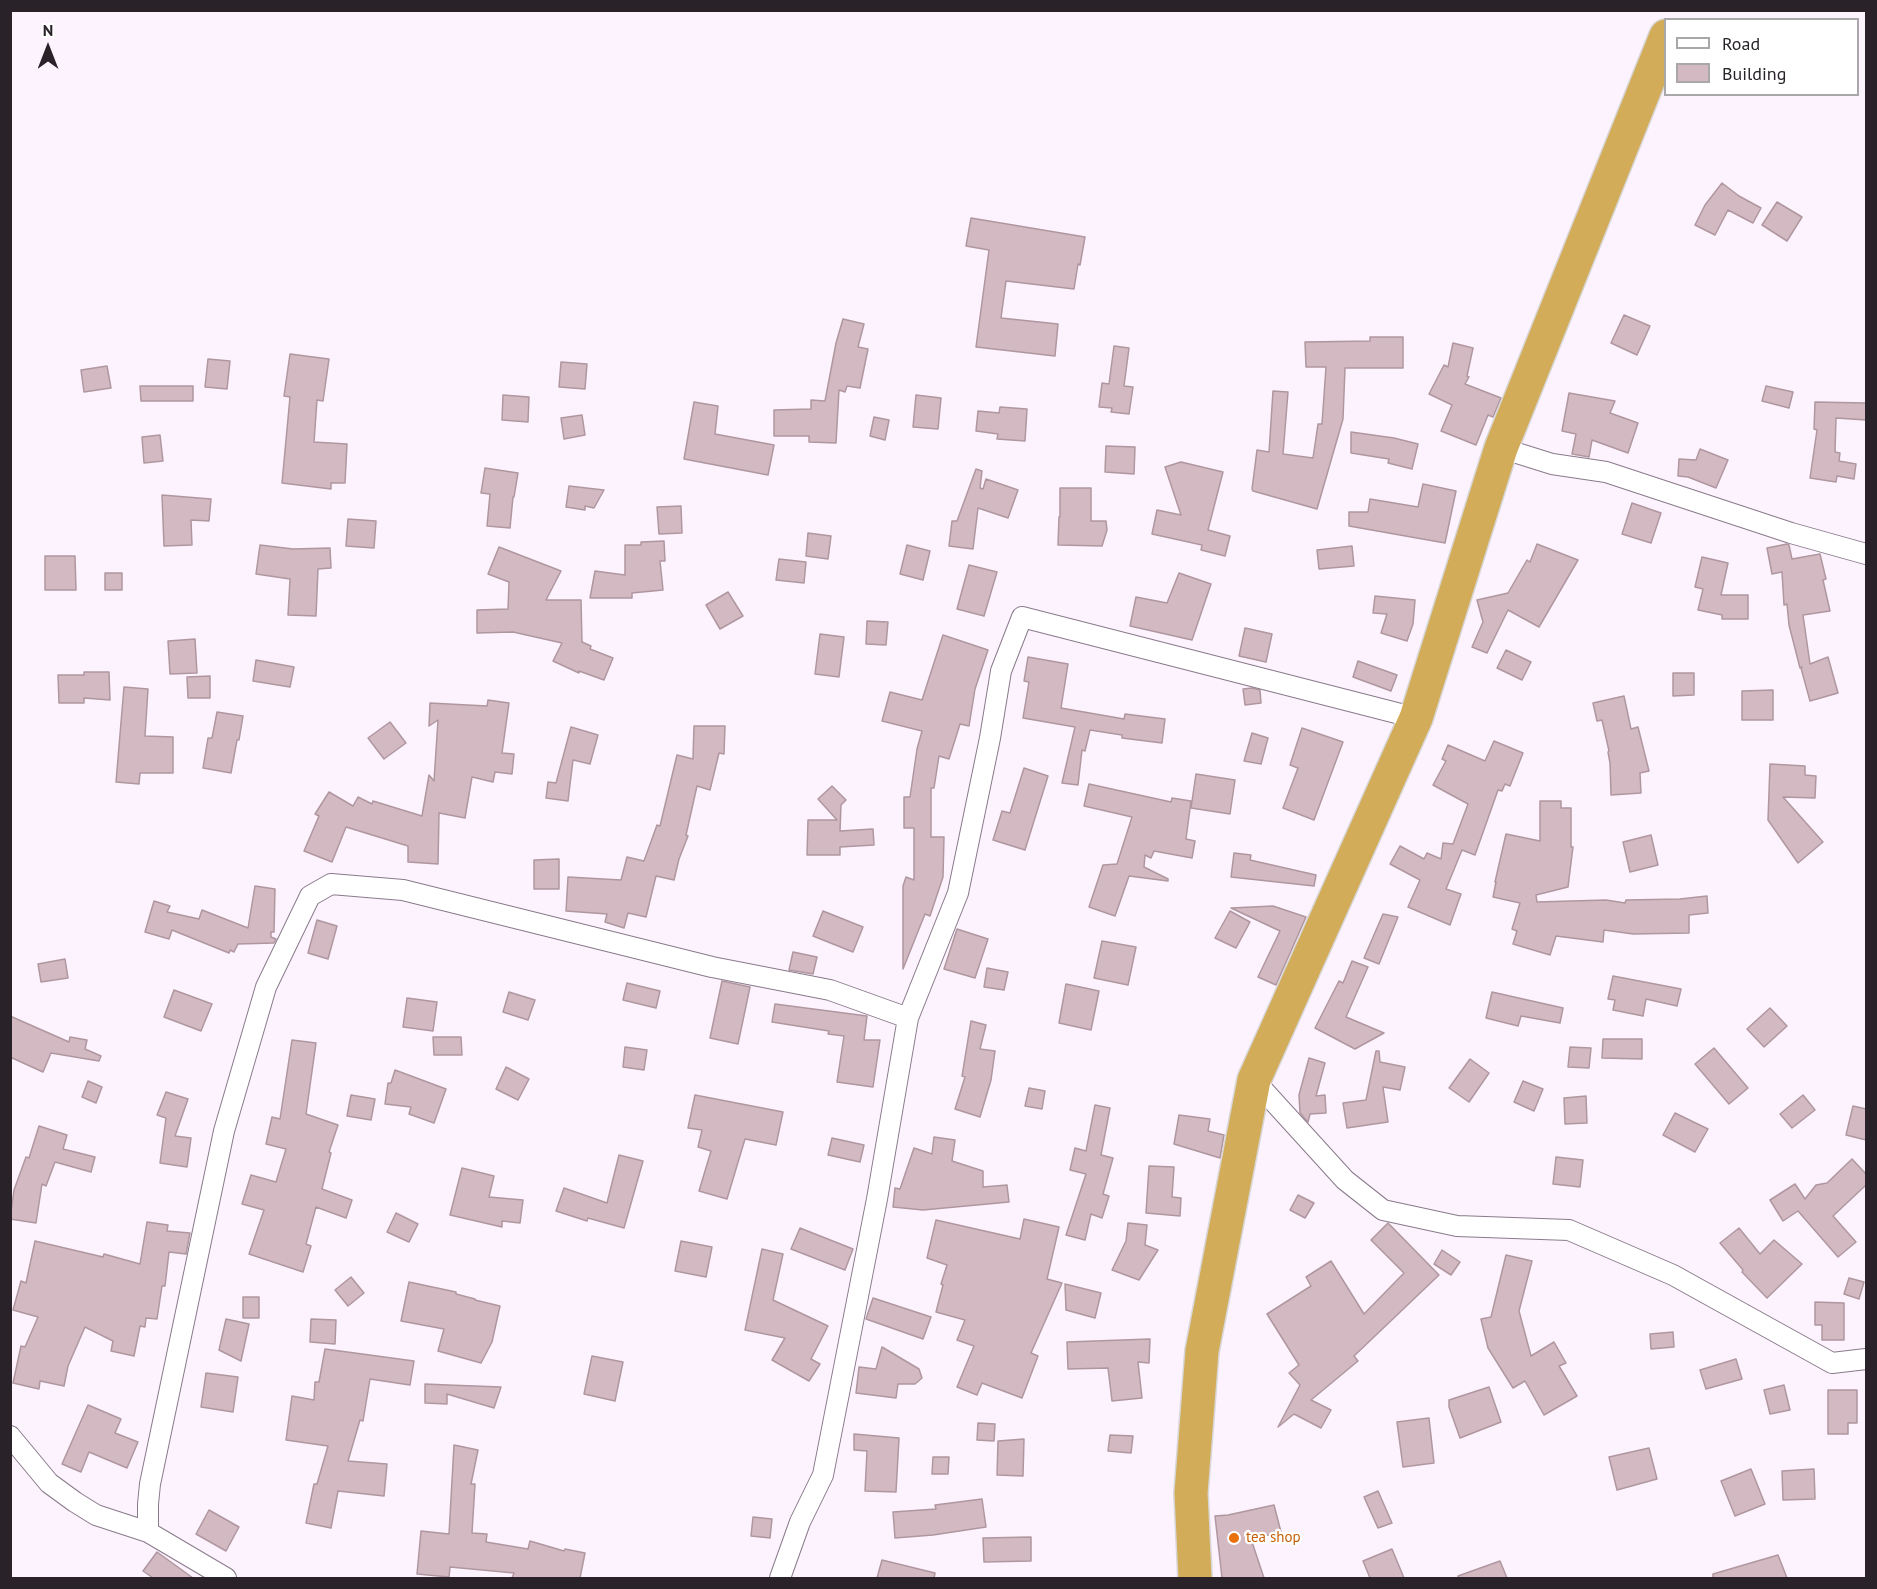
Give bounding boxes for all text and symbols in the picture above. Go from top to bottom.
north arrow [18,18,78,78]
legend [1664,18,1859,96]
text: N [43,20,53,40]
text: Road [1722,32,1760,55]
text: Building [1722,62,1786,85]
place label: tea shop [1246,1529,1301,1547]
marker: tea shop [1227,1531,1241,1545]

